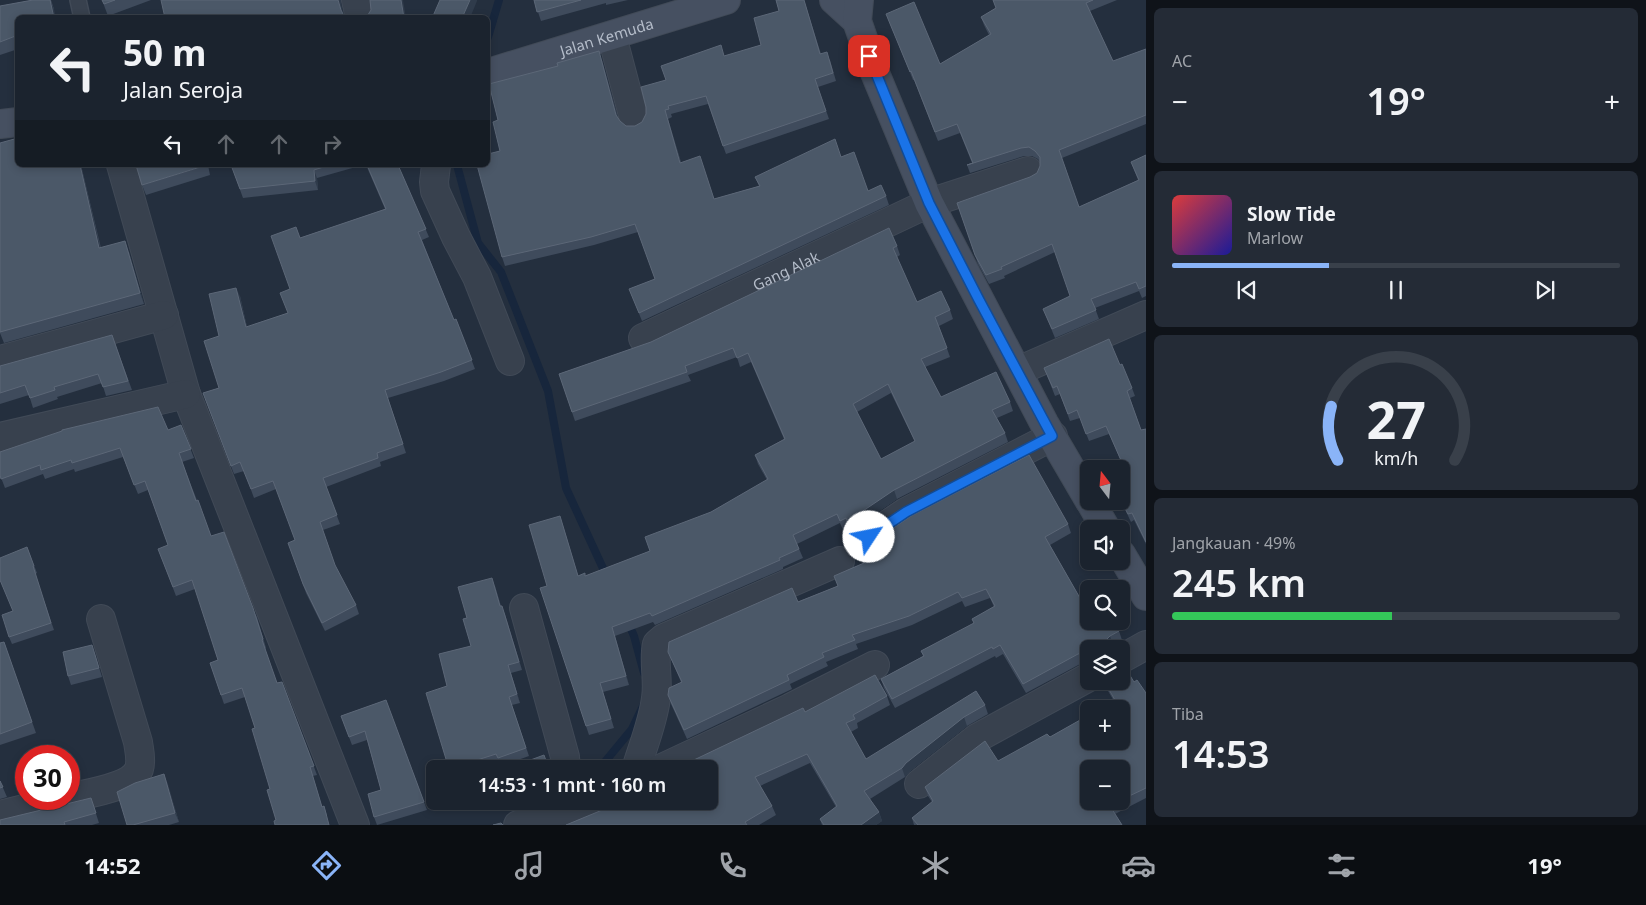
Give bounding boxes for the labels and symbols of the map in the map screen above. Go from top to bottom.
street label: Jalan Kemuda [555,13,656,61]
pin [848,35,890,77]
street label: Gang Alak [749,246,823,295]
north arrow [1080,460,1130,510]
position arrow [842,510,894,562]
speed limit sign: 30 [15,745,80,810]

